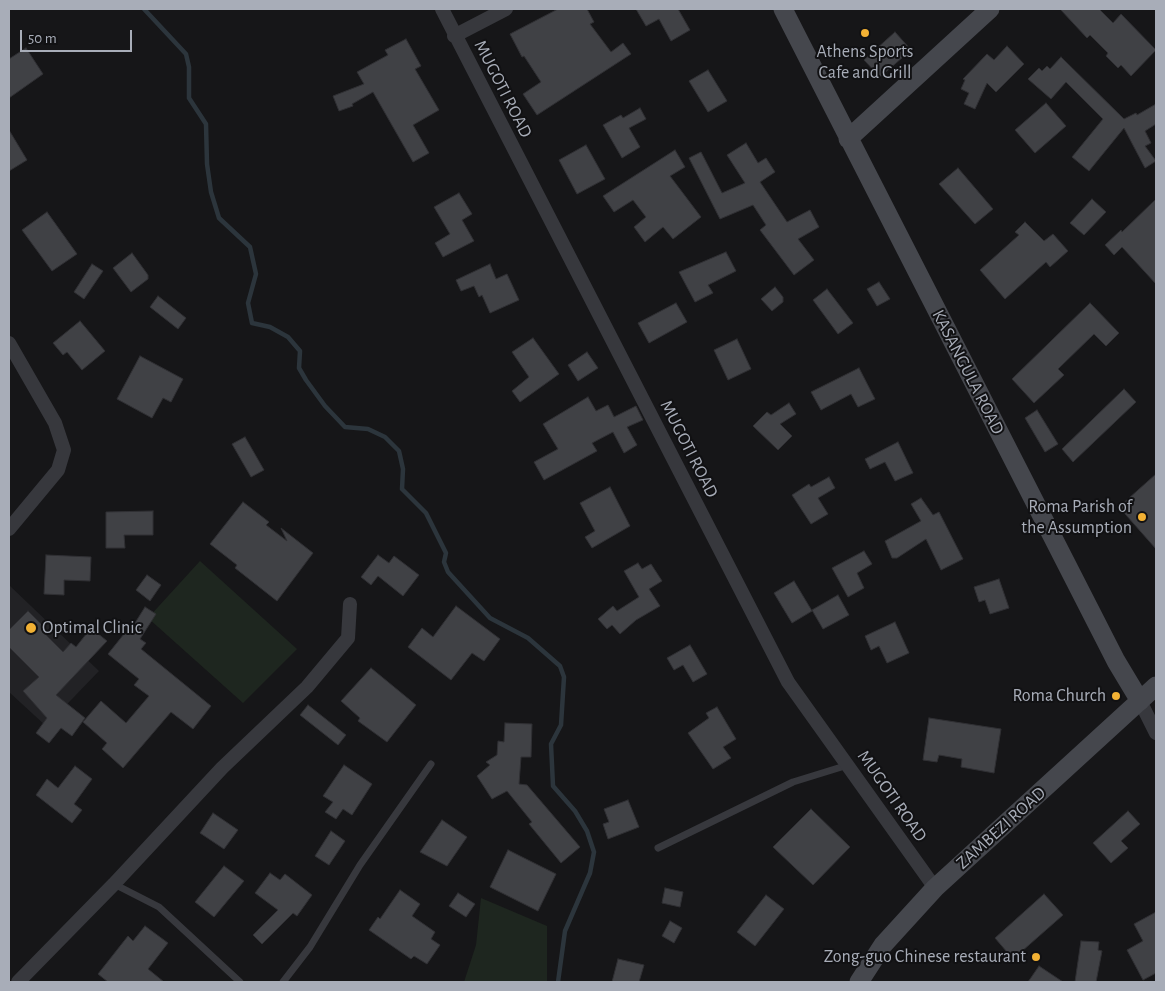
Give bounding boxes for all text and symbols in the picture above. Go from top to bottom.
scale bar [22,20,135,52]
marker: Athens Sports Cafe and Grill [859,27,871,39]
text: 50 m [28,31,57,46]
street label: MUGOTI ROAD [469,37,537,141]
place label: Athens Sports Cafe and Grill [817,41,913,84]
street label: KASANGULA ROAD [927,306,1009,438]
street label: MUGOTI ROAD [655,397,723,501]
place label: Roma Parish of the Assumption [1021,496,1132,538]
marker: Roma Parish of the Assumption [1136,511,1148,523]
place label: Optimal Clinic [42,617,142,639]
marker: Optimal Clinic [24,621,38,635]
place label: Roma Church [1013,685,1106,707]
marker: Roma Church [1110,690,1122,702]
street label: MUGOTI ROAD [853,746,931,846]
street label: ZAMBEZI ROAD [952,782,1050,874]
place label: Zong-guo Chinese restaurant [824,946,1026,968]
marker: Zong-guo Chinese restaurant [1030,951,1042,963]

